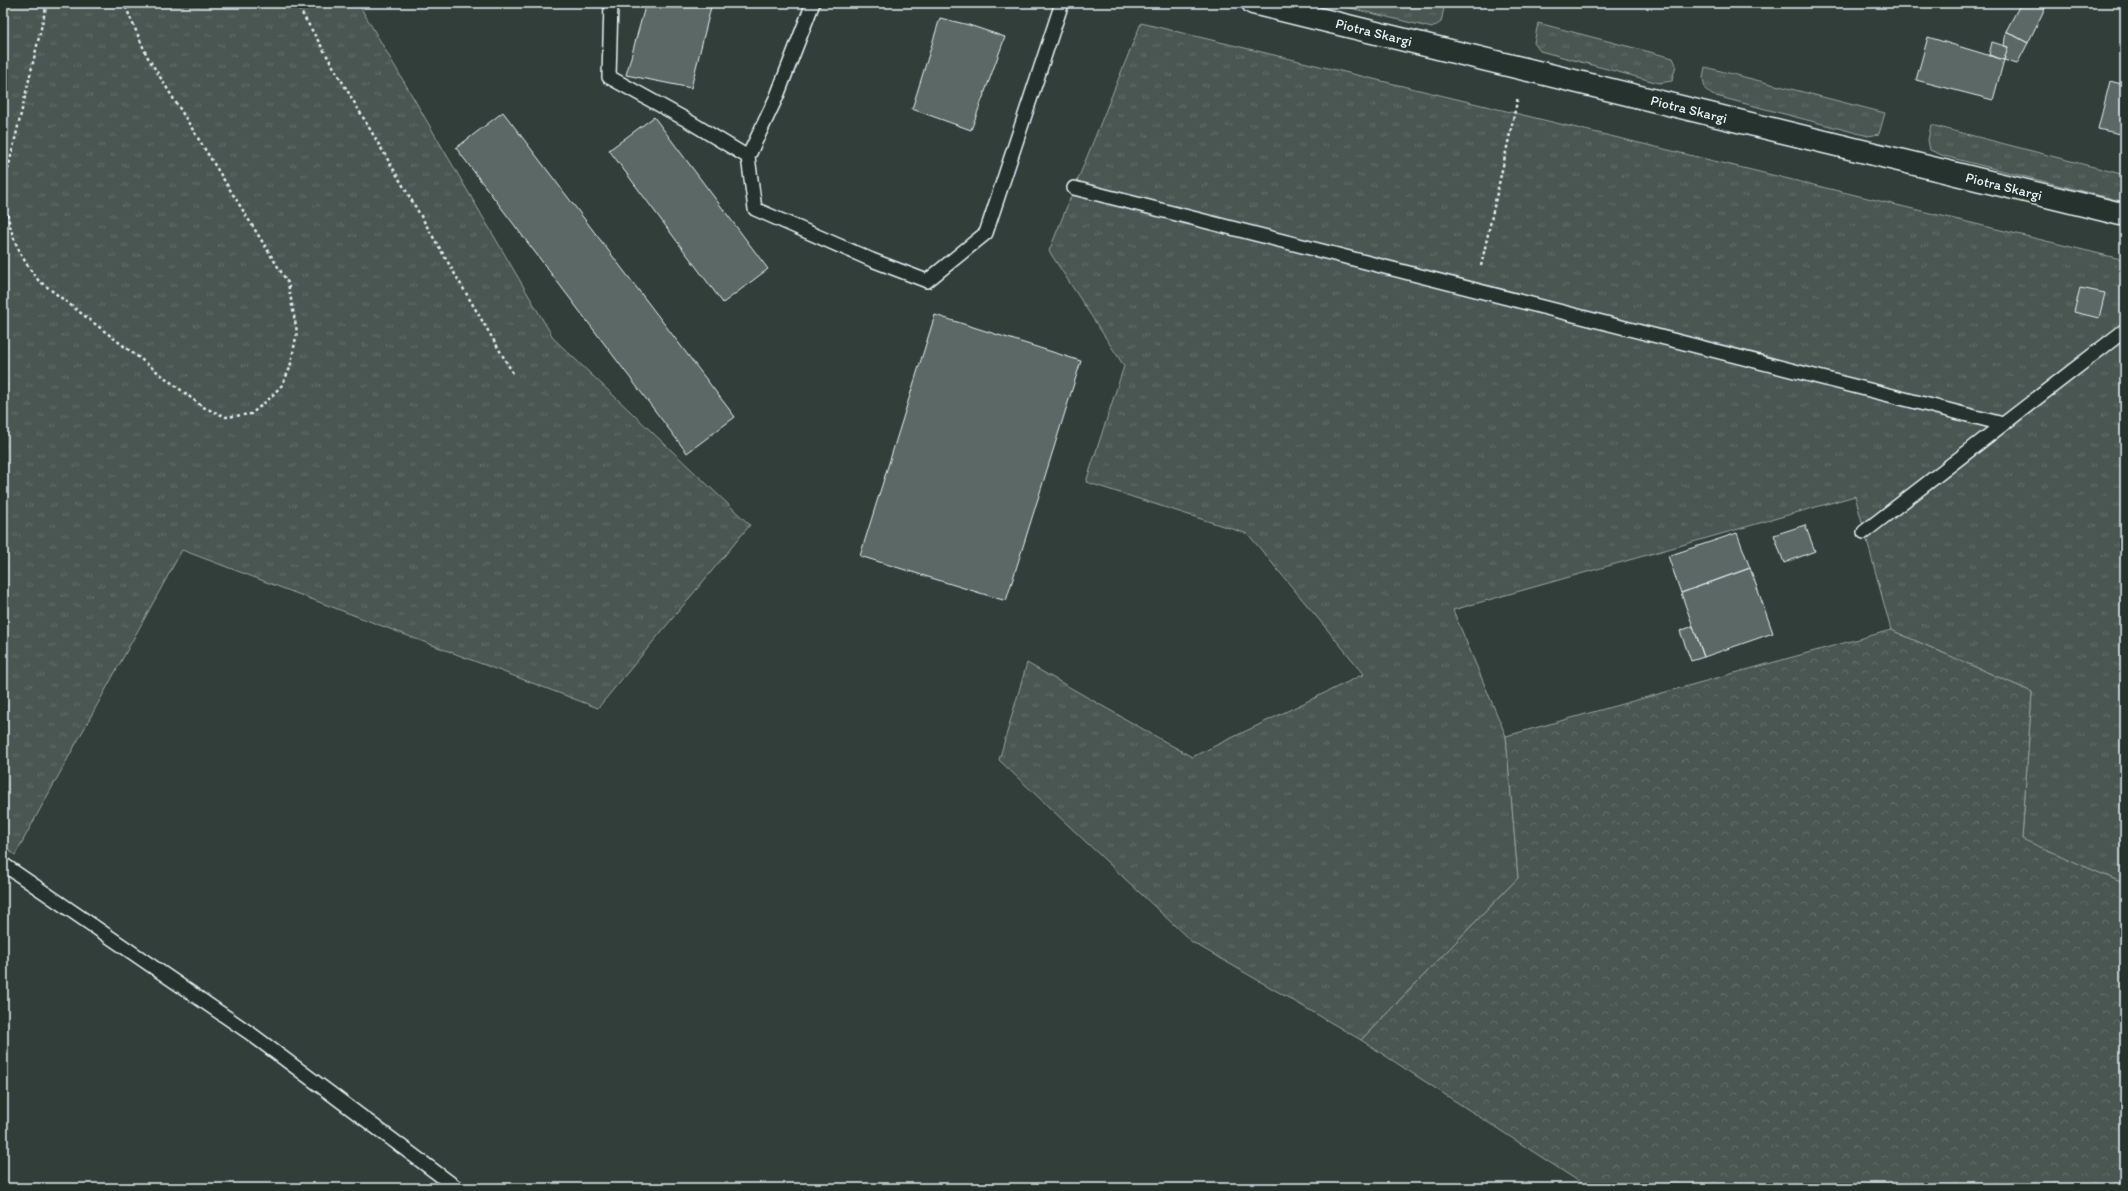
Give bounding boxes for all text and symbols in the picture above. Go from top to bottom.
street label: Piotra Skargi [1334,15,1414,50]
street label: Piotra Skargi [1649,92,1729,127]
street label: Piotra Skargi [1964,169,2044,204]

